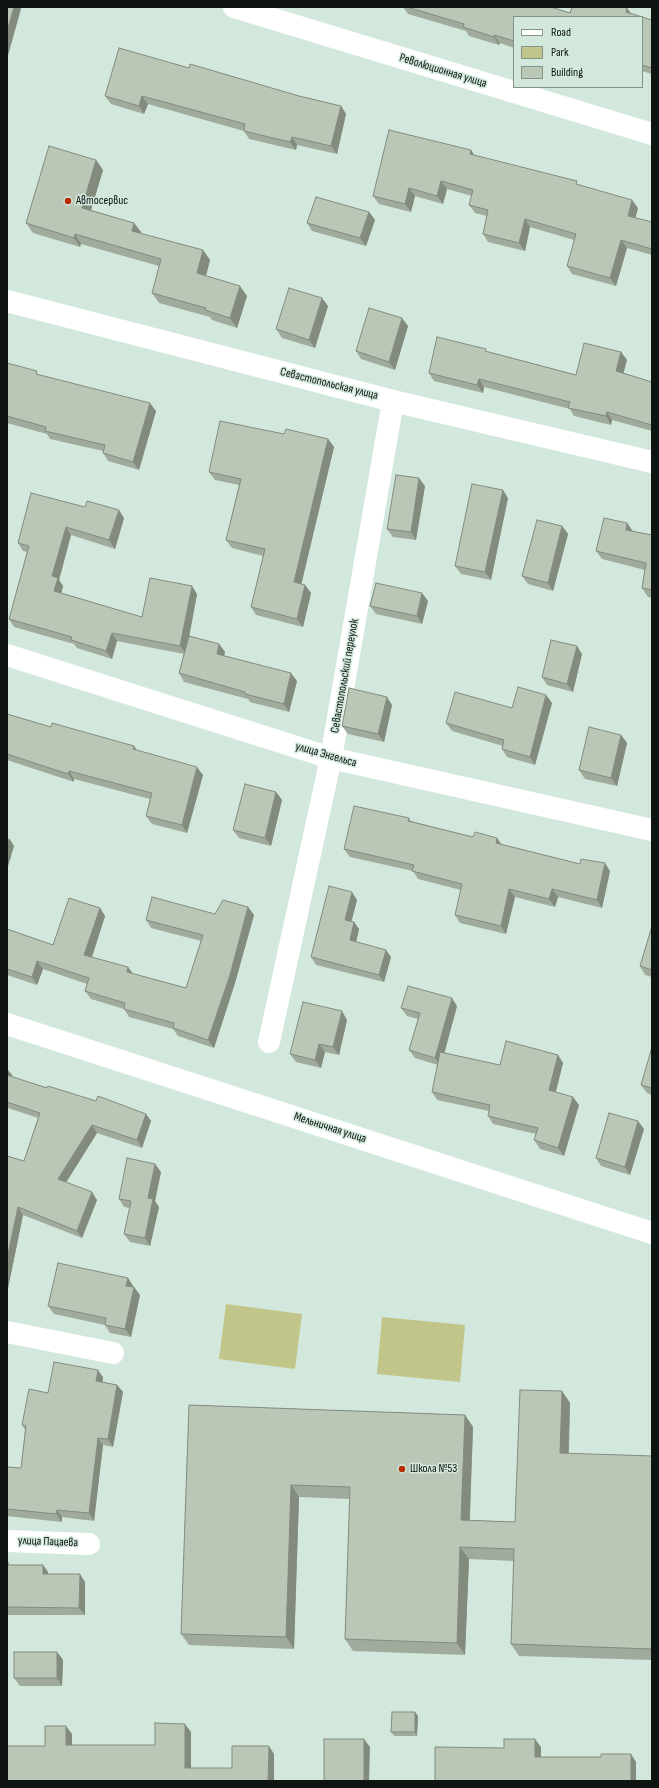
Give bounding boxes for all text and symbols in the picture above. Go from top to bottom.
legend [513,16,643,88]
text: Road [551,25,571,40]
text: Park [551,45,569,60]
street label: Революционная улица [398,51,488,91]
text: Building [551,65,583,80]
place label: Автосервис [76,194,128,208]
marker: Автосервис [63,196,73,206]
street label: Севастопольская улица [279,365,379,403]
street label: Севастопольский переулок [328,618,362,734]
street label: улица Энгельса [294,739,358,771]
street label: Мельничная улица [292,1110,368,1146]
place label: Школа №53 [410,1462,457,1476]
marker: Школа №53 [397,1464,407,1474]
street label: улица Пацаева [18,1534,78,1550]

